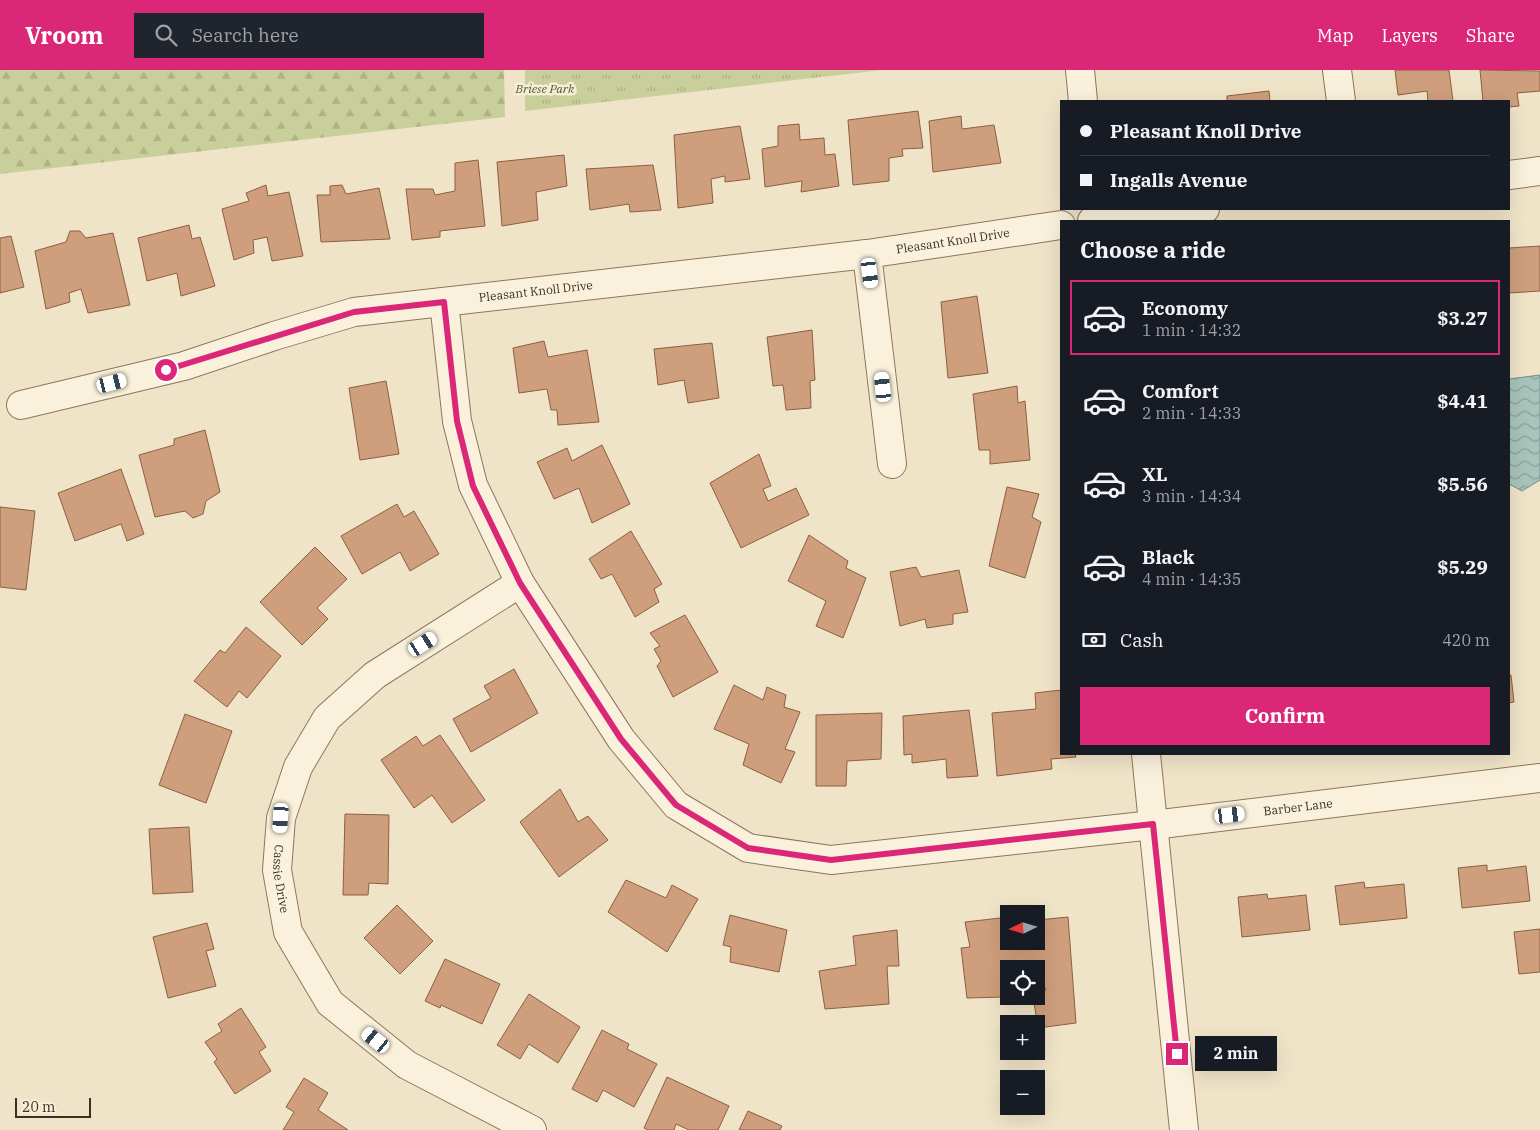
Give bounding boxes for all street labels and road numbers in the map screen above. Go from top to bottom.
street label: Pleasant Knoll Drive [895,225,1010,257]
street label: Pleasant Knoll Drive [478,277,594,305]
street label: Barber Lane [1263,795,1334,819]
street label: Cassie Drive [270,844,292,914]

